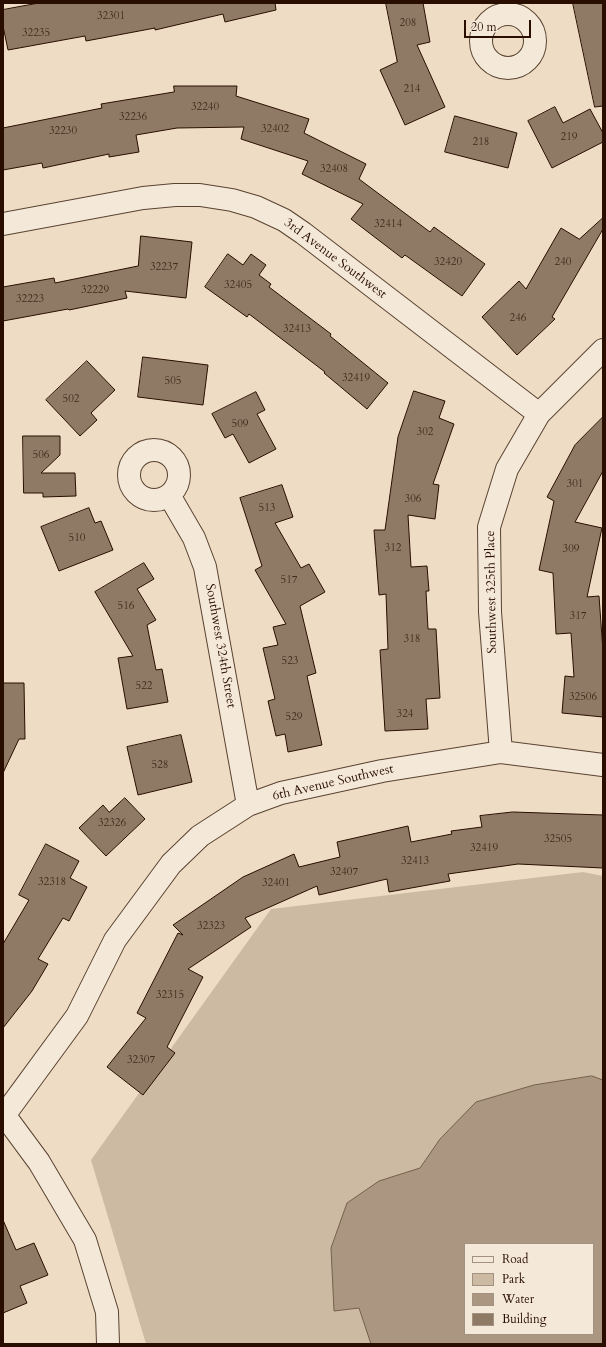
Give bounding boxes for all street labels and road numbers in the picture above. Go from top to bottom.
street label: 3rd Avenue Southwest [281,215,389,303]
street label: Southwest 325th Place [483,530,501,654]
street label: Southwest 324th Street [201,583,239,709]
street label: 6th Avenue Southwest [271,761,395,805]

